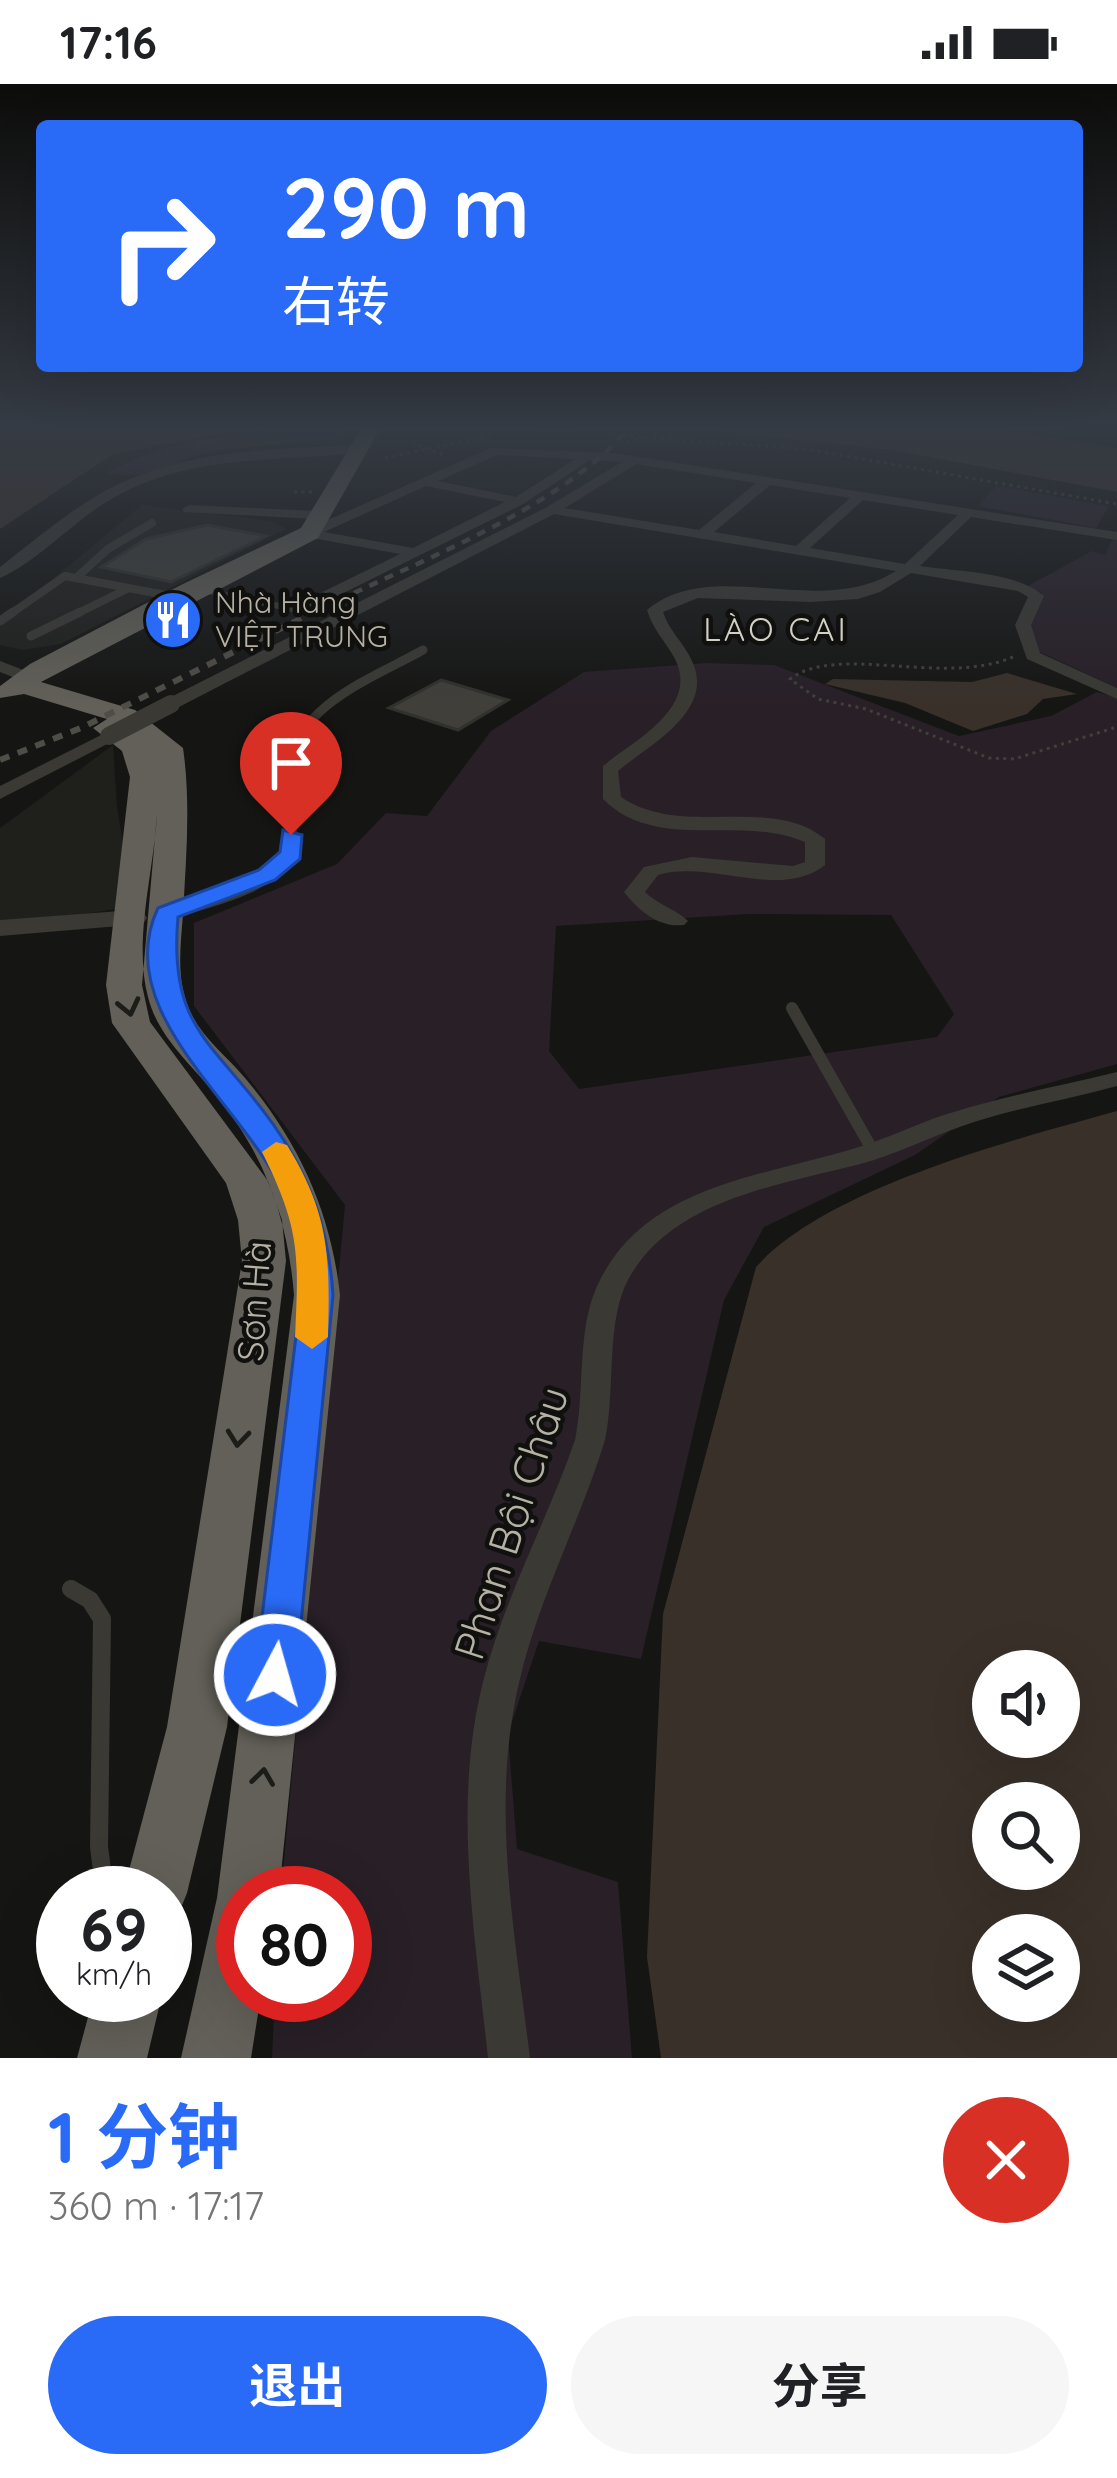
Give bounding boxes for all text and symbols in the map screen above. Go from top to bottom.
text: 17:16 [60,14,157,70]
text: 290 m [282,154,530,259]
icon: right [84,168,240,324]
text: 右转 [282,267,390,335]
place label: Nhà Hàng VIỆT TRUNG [215,583,388,655]
restaurant icon: Nhà Hàng VIỆT TRUNG [142,589,204,651]
district label: LÀO CAI [703,608,849,649]
pin [240,712,342,835]
icon: arrive [258,730,324,796]
one-way arrow [116,996,141,1016]
street label: Sơn Hà [227,1239,280,1363]
street label: Phan Bội Châu [442,1380,580,1666]
one-way arrow [226,1428,252,1448]
position arrow [212,1612,338,1738]
map controls [972,1650,1080,2022]
button: sound [972,1650,1080,1758]
one-way arrow [249,1767,275,1787]
button: search [972,1782,1080,1890]
speed limit sign: 80 [216,1866,372,2022]
text: 69 [80,1891,148,1966]
button: layers [972,1914,1080,2022]
text: km/h [76,1955,152,1993]
text: 1 分钟 [48,2091,240,2181]
button: close [943,2097,1069,2223]
text: 360 m · 17:17 [48,2181,264,2230]
button: 退出 [48,2316,547,2454]
button: 分享 [571,2316,1069,2454]

